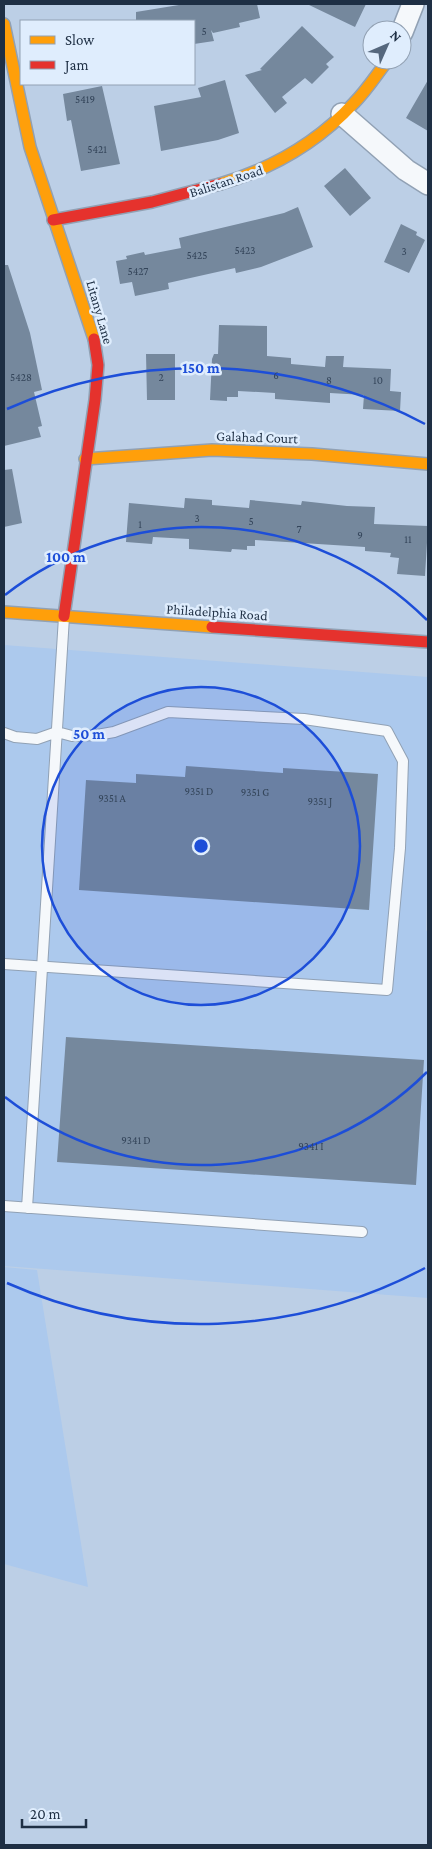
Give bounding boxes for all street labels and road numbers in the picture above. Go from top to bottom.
street label: Balistan Road [187,161,265,200]
street label: Litany Lane [83,278,117,346]
street label: Galahad Court [216,428,298,446]
street label: Philadelphia Road [166,600,269,624]

